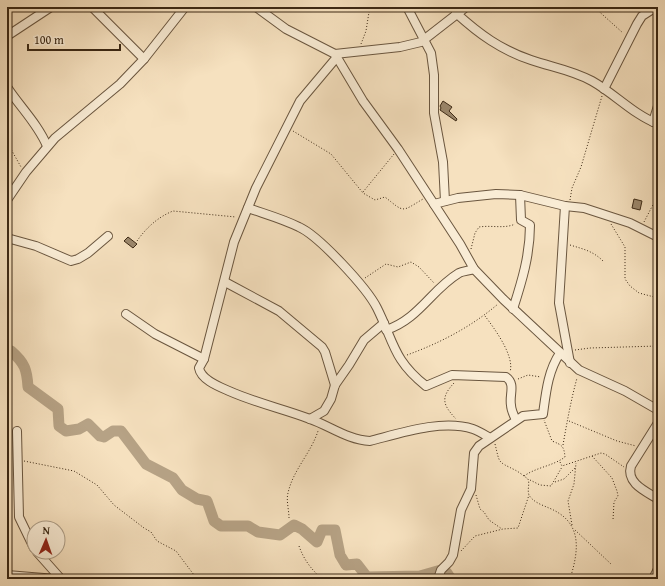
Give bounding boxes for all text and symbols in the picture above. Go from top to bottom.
scale bar [28,26,120,52]
text: 100 m [34,31,64,48]
north arrow [26,520,66,560]
text: N [42,522,51,538]

